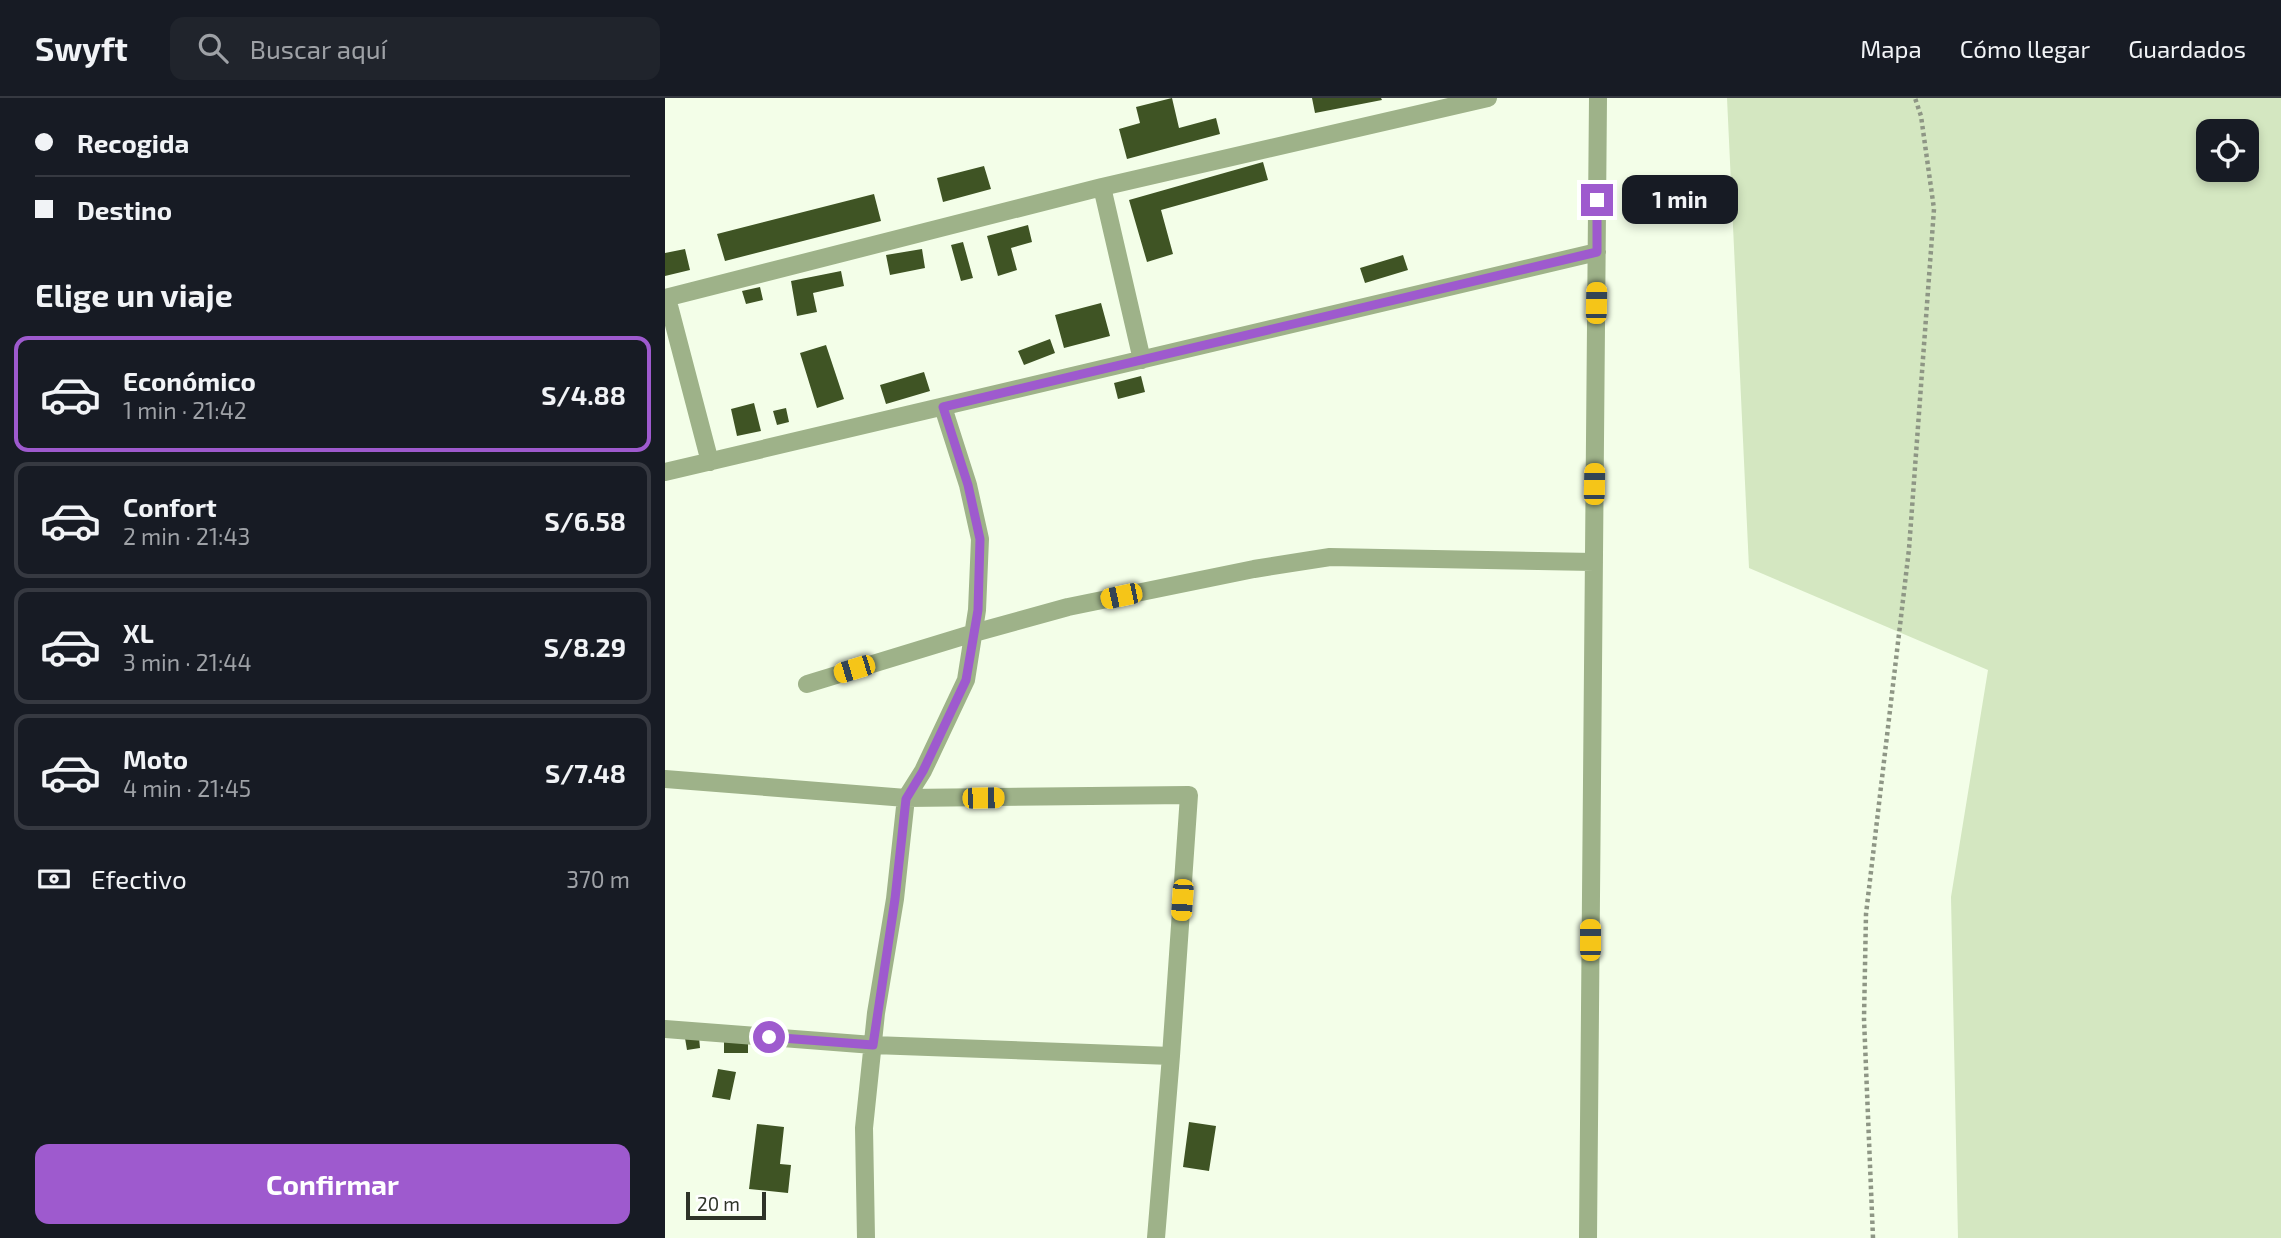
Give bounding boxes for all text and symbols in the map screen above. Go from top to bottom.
search box [170,17,660,80]
text: Swyft [35,28,128,68]
icon: search [194,29,232,67]
text: Buscar aquí [250,33,387,64]
text: Mapa [1860,34,1922,63]
text: Cómo llegar [1960,34,2090,63]
text: Guardados [2128,34,2246,63]
map controls [2196,119,2259,182]
button: locate [2196,119,2259,182]
text: Recogida [77,127,189,158]
callout: 1 min [1621,176,1737,224]
route end [1581,184,1613,216]
text: 1 min [1652,185,1708,213]
text: Destino [77,194,172,225]
text: Elige un viaje [35,275,233,313]
car [1586,282,1607,324]
icon: car [39,363,102,426]
text: Económico [123,365,256,396]
text: S/4.88 [541,379,626,410]
text: 1 min · 21:42 [123,396,247,424]
car [1584,463,1605,505]
icon: car [39,489,102,552]
text: Confort [123,491,217,522]
text: S/6.58 [544,505,626,536]
text: 2 min · 21:43 [123,522,250,550]
car [1099,581,1144,611]
icon: car [39,615,102,678]
text: XL [123,617,154,648]
text: S/8.29 [544,631,626,662]
text: 3 min · 21:44 [123,648,252,676]
car [831,653,878,685]
icon: car [39,741,102,804]
text: Moto [123,743,188,774]
text: S/7.48 [545,757,626,788]
text: 4 min · 21:45 [123,774,251,802]
car [962,787,1005,809]
icon: cash [35,860,73,898]
text: Efectivo [91,863,187,894]
text: 370 m [566,865,630,893]
car [1171,878,1194,922]
car [1580,919,1601,961]
route start [753,1021,785,1053]
button: Confirmar [35,1144,630,1224]
scale bar [686,1189,767,1221]
text: 20 m [697,1192,740,1215]

